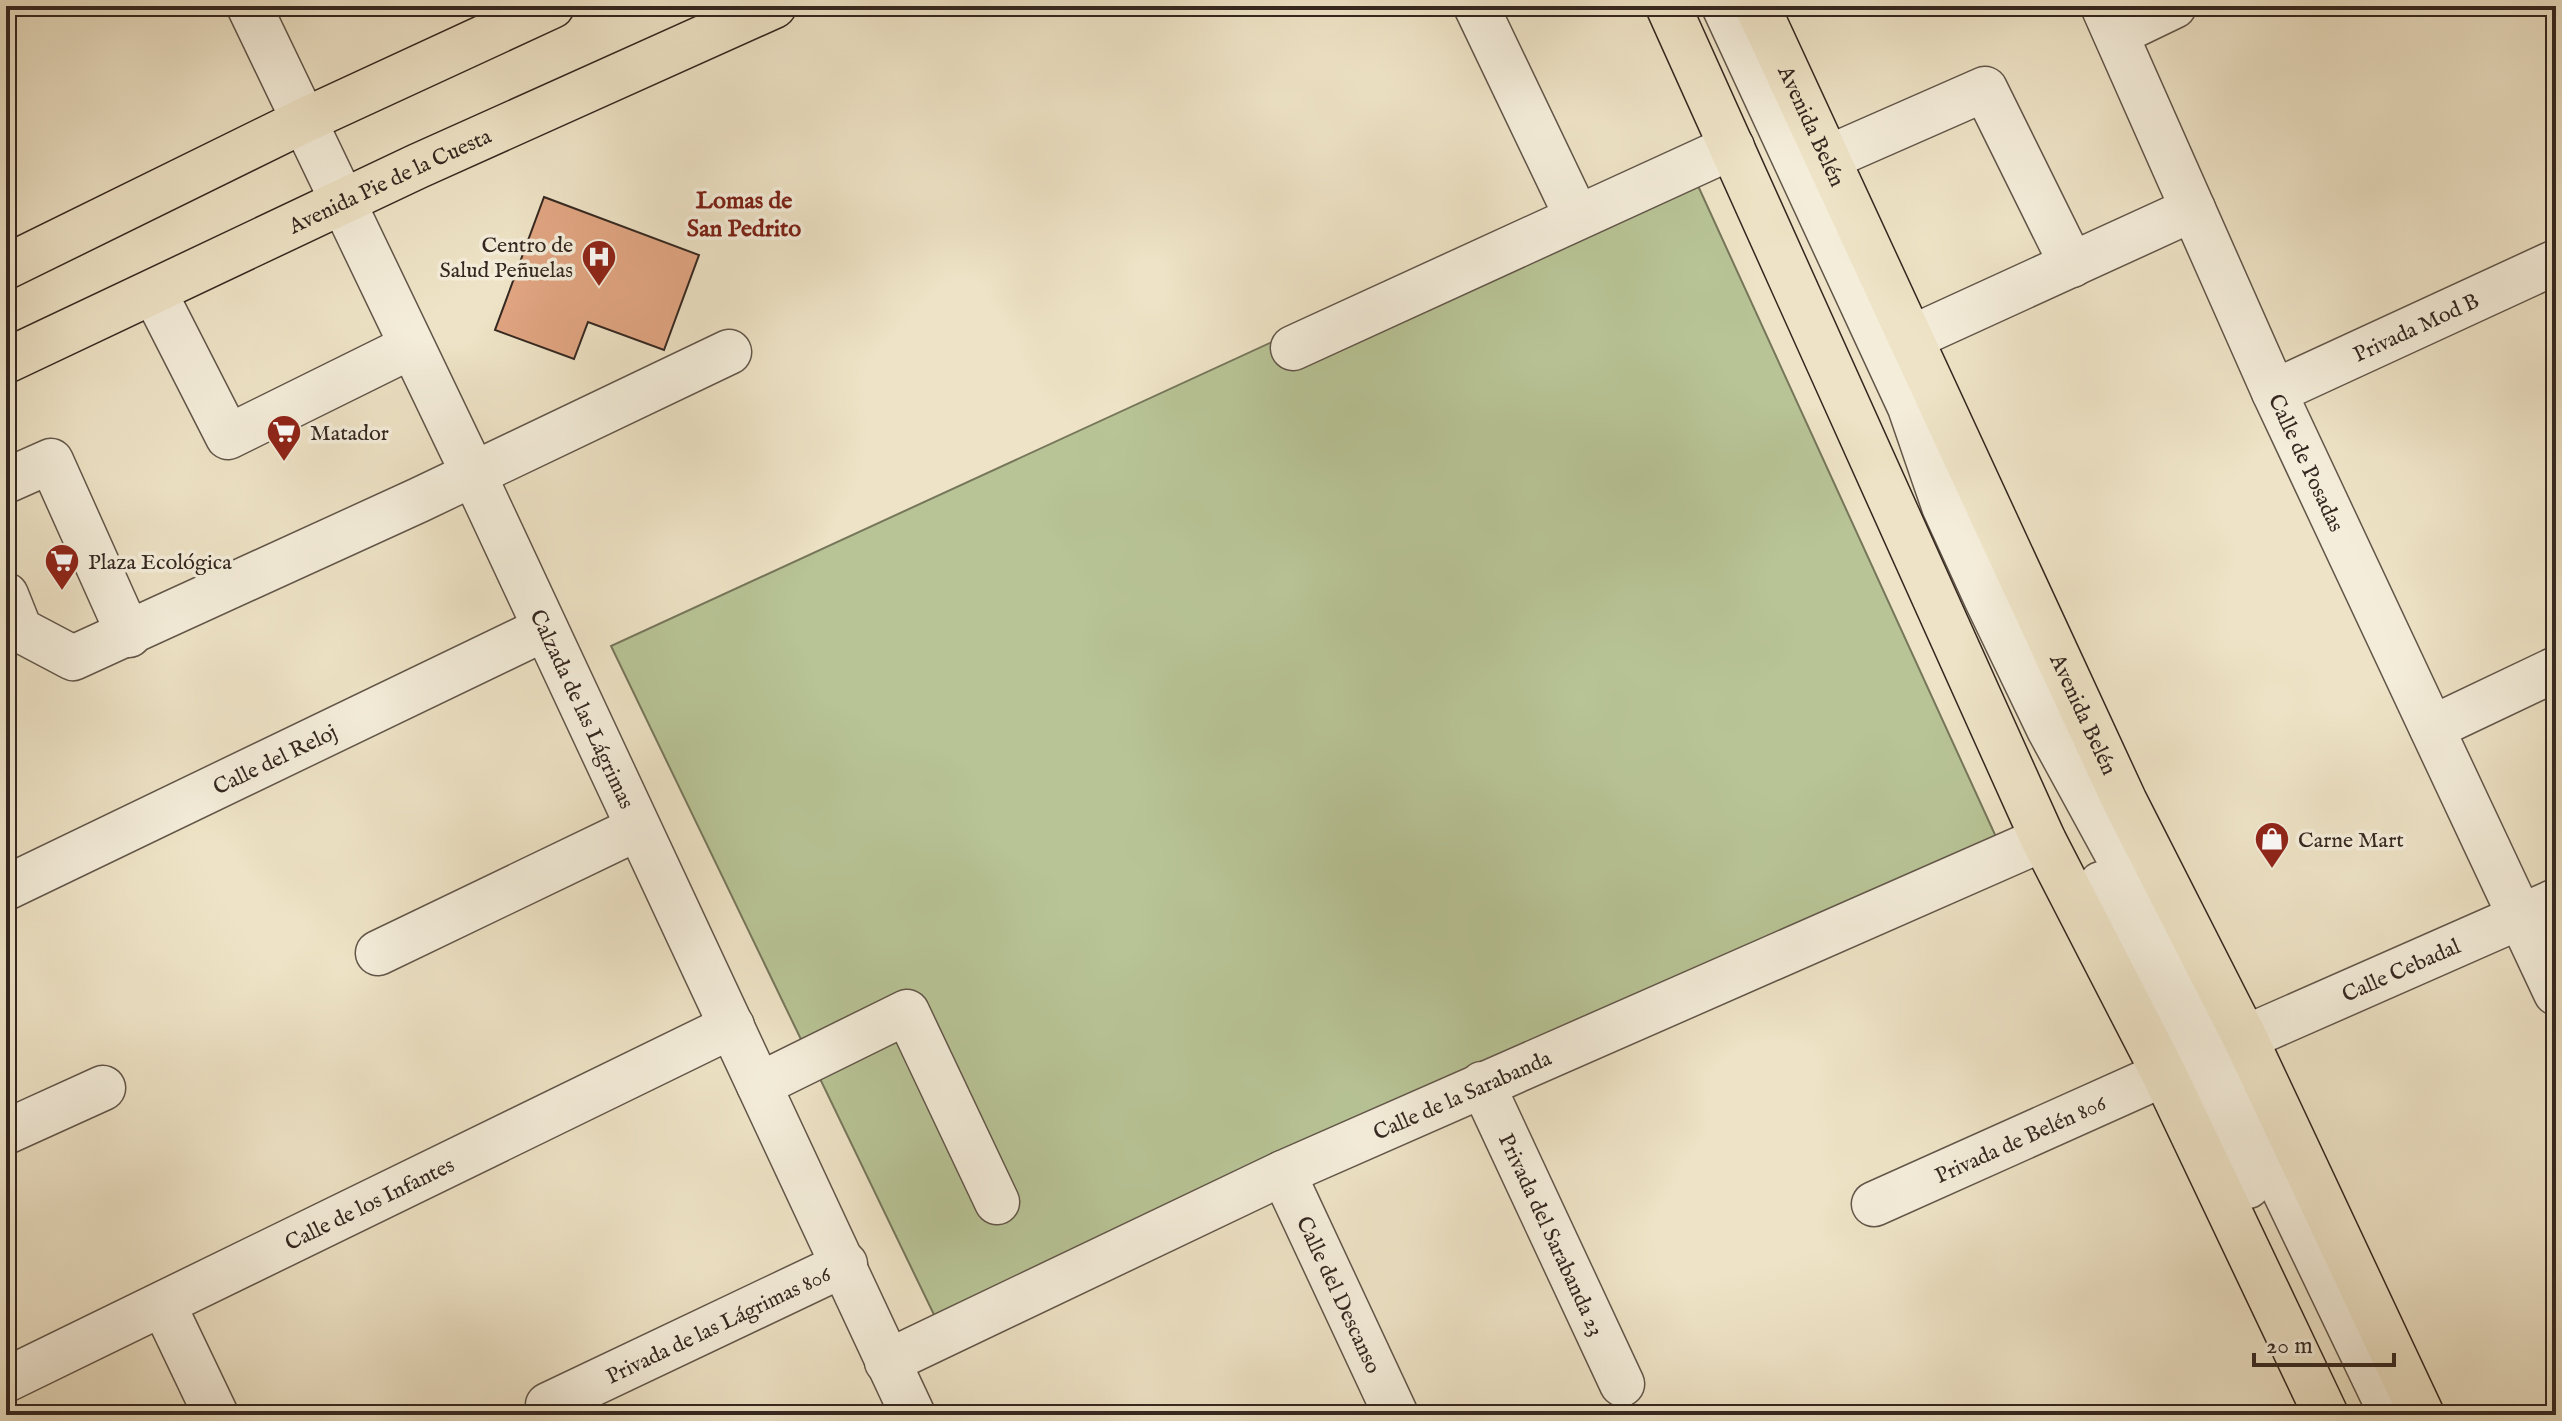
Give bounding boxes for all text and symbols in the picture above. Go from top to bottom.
street label: Avenida Belén [1770,61,1851,192]
street label: Avenida Pie de la Cuesta [284,123,496,242]
district label: Lomas de San Pedrito [687,186,801,245]
place label: Centro de Salud Peñuelas [439,232,573,285]
hospital icon: Centro de Salud Peñuelas [580,238,618,288]
street label: Privada Mod B [2349,287,2484,370]
street label: Calle de Posadas [2261,390,2350,537]
supermarket icon: Matador [265,413,303,463]
place label: Matador [310,420,389,448]
supermarket icon: Plaza Ecológica [43,542,81,592]
place label: Plaza Ecológica [88,549,232,577]
street label: Calzada de las Lágrimas [523,605,640,814]
street label: Avenida Belén [2042,649,2123,780]
street label: Calle del Reloj [209,719,342,802]
shop icon: Carne Mart [2253,820,2291,870]
place label: Carne Mart [2298,827,2404,855]
street label: Calle Cebadal [2338,933,2465,1010]
street label: Calle de la Sarabanda [1369,1045,1556,1148]
street label: Privada de Belén 806 [1931,1090,2111,1191]
street label: Privada del Sarabanda 23 [1491,1129,1610,1341]
street label: Calle de los Infantes [281,1152,459,1258]
street label: Calle del Descanso [1289,1212,1387,1379]
street label: Privada de las Lágrimas 806 [602,1261,836,1391]
scale bar [2254,1317,2394,1367]
text: 20 m [2266,1331,2313,1362]

